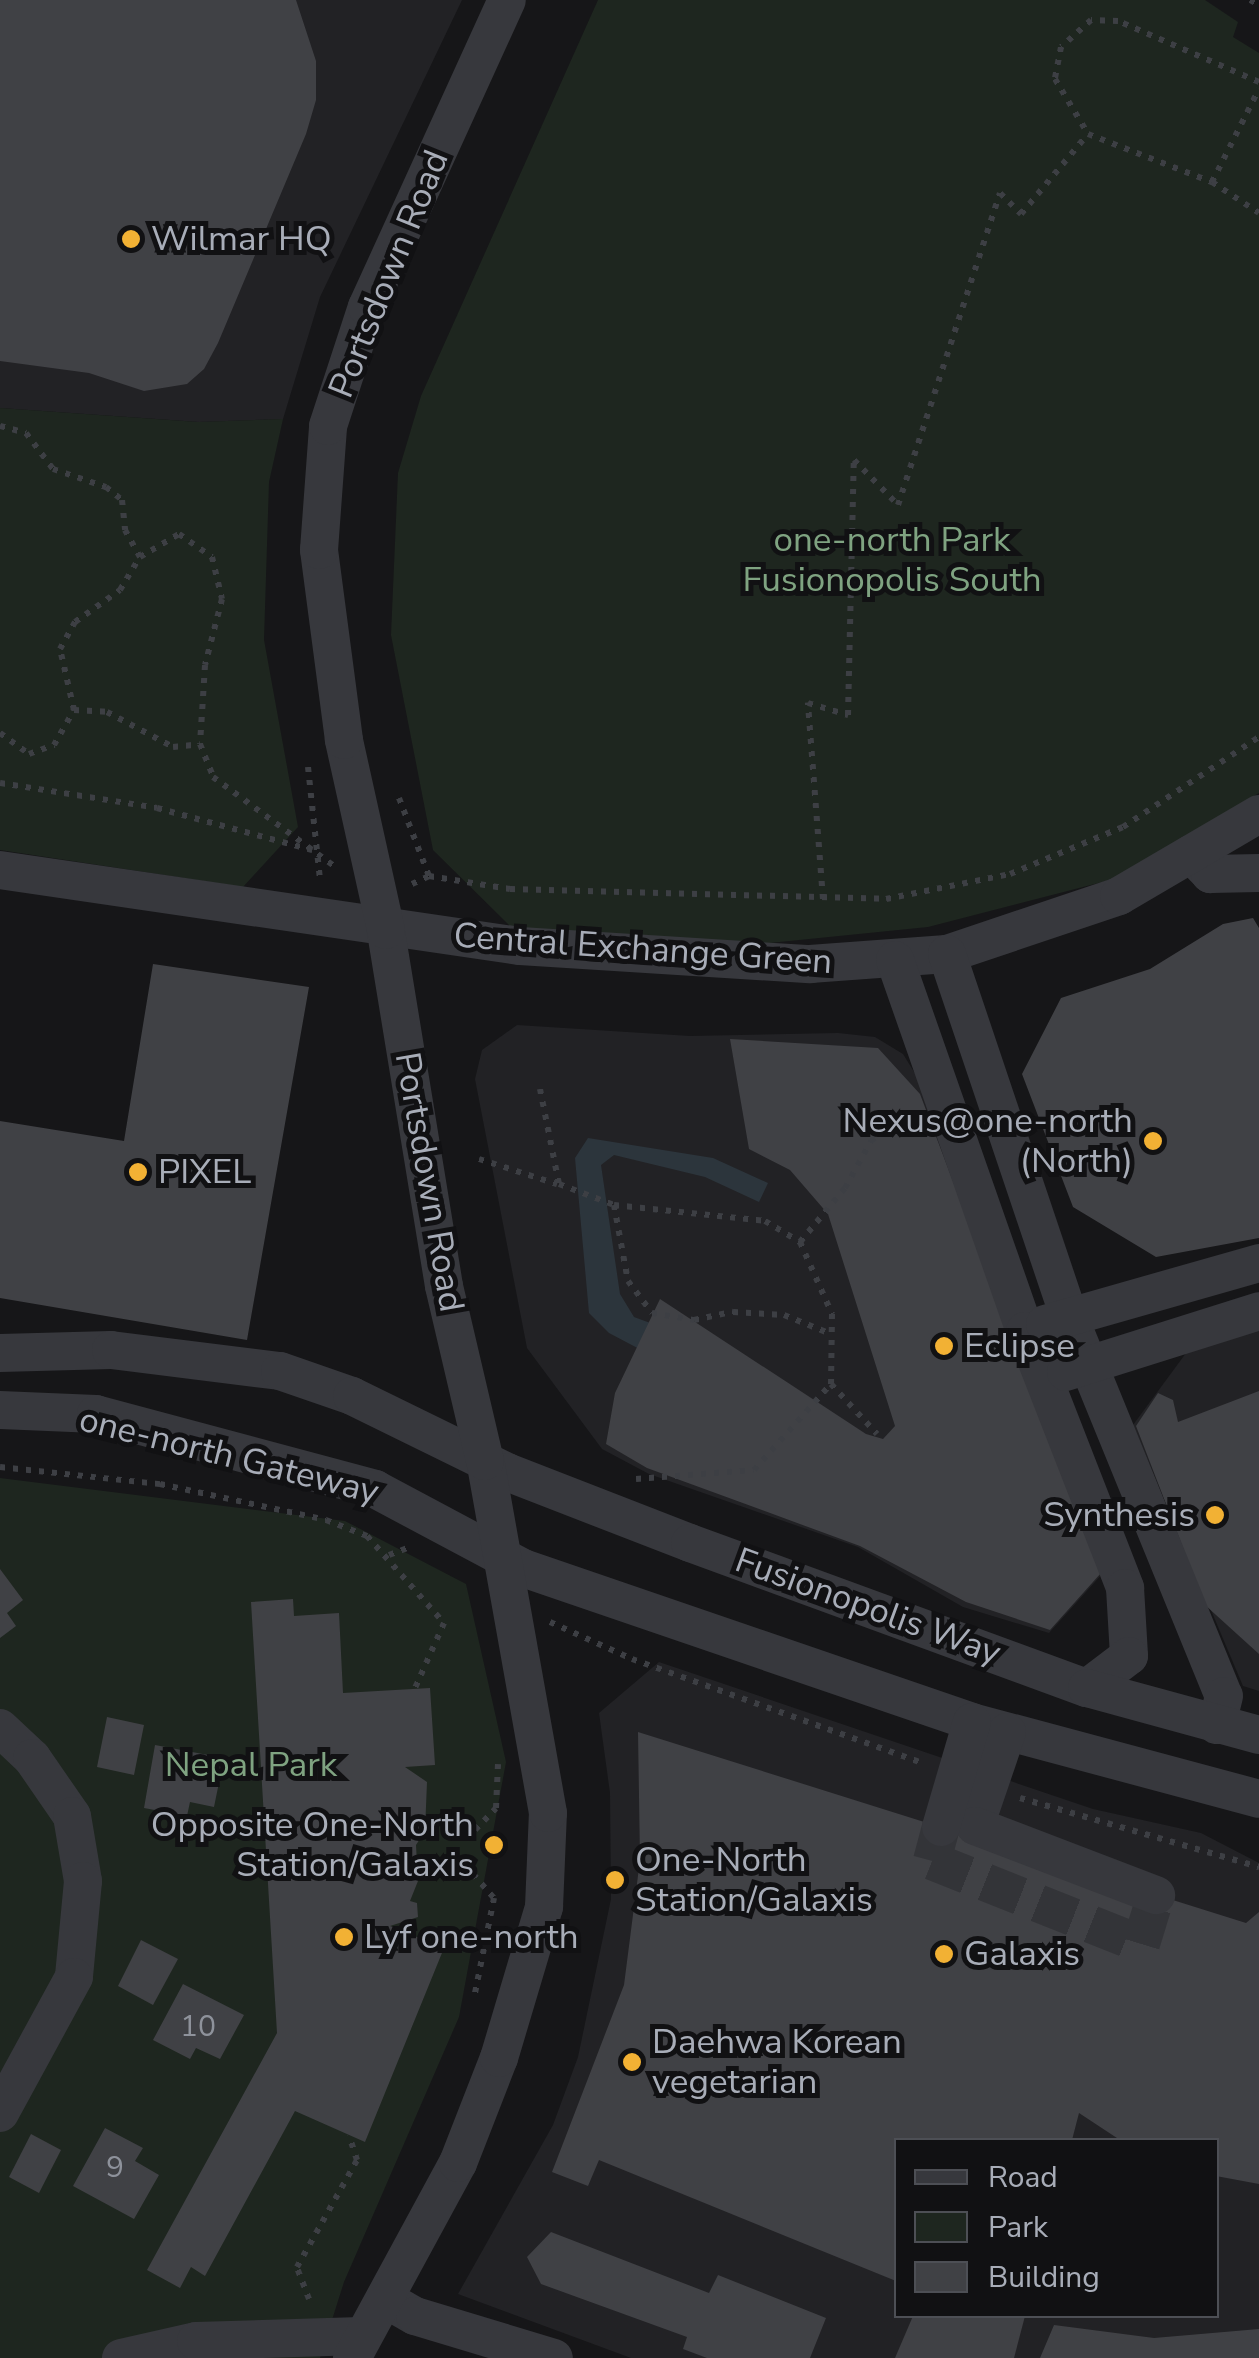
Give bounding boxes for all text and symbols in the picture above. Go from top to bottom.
street label: Portsdown Road [320,144,458,404]
place label: Wilmar HQ [151,218,332,260]
marker: Wilmar HQ [120,228,142,250]
park label: one-north Park Fusionopolis South [742,519,1042,601]
street label: Central Exchange Green [452,915,834,983]
street label: Portsdown Road [386,1049,472,1315]
place label: Nexus@one-north (North) [843,1100,1133,1182]
marker: Nexus@one-north (North) [1142,1130,1164,1152]
place label: PIXEL [158,1151,251,1193]
marker: PIXEL [127,1161,149,1183]
place label: Eclipse [964,1325,1075,1367]
marker: Eclipse [933,1335,955,1357]
street label: one-north Gateway [75,1398,383,1514]
place label: Synthesis [1043,1494,1195,1536]
marker: Synthesis [1204,1504,1226,1526]
street label: Fusionopolis Way [730,1540,1006,1674]
park label: Nepal Park [165,1744,337,1786]
place label: Opposite One-North Station/Galaxis [151,1804,474,1886]
marker: Opposite One-North Station/Galaxis [483,1834,505,1856]
place label: One-North Station/Galaxis [635,1839,873,1921]
marker: One-North Station/Galaxis [604,1869,626,1891]
place label: Lyf one-north [364,1916,579,1958]
marker: Lyf one-north [333,1926,355,1948]
place label: Galaxis [964,1933,1080,1975]
marker: Galaxis [933,1943,955,1965]
house number: 10 [180,2009,216,2045]
place label: Daehwa Korean vegetarian [652,2021,902,2103]
marker: Daehwa Korean vegetarian [621,2051,643,2073]
legend [894,2138,1219,2318]
house number: 9 [106,2150,124,2186]
text: Road [988,2157,1058,2198]
text: Park [988,2207,1048,2248]
text: Building [988,2257,1100,2298]

